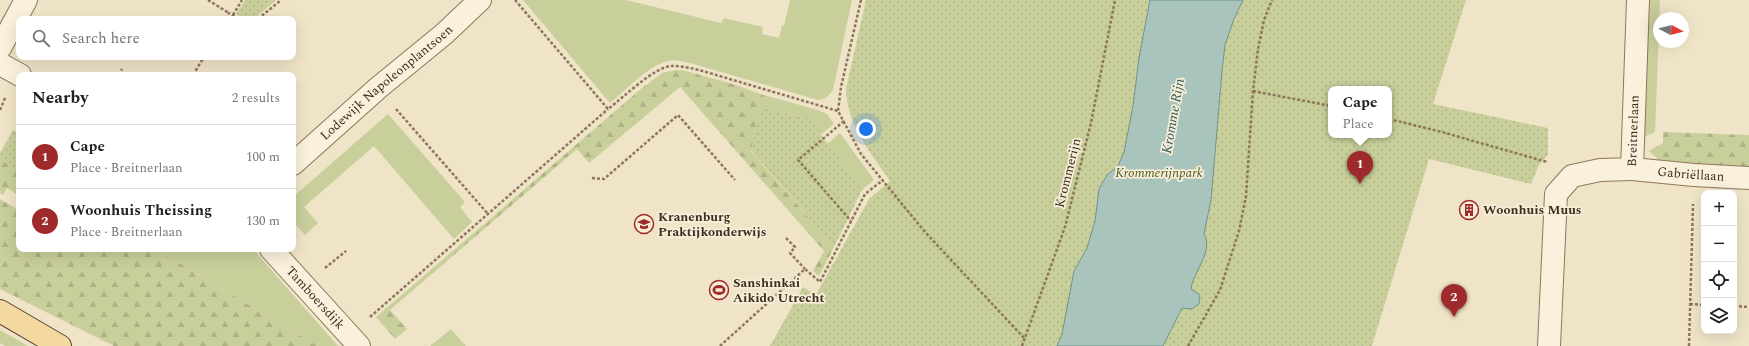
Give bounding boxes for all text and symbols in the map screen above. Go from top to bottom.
north arrow [1653,12,1689,48]
search box [16,16,296,60]
street label: Lodewijk Napoleonplantsoen [316,20,458,145]
icon: search [30,27,52,49]
text: Search here [62,27,140,50]
water label: Kromme Rijn [1156,76,1190,155]
text: Nearby [32,85,88,111]
popup [1328,86,1392,138]
text: 2 results [232,88,280,108]
text: Cape [1343,91,1377,114]
street label: Breitnerlaan [1622,94,1645,167]
text: Place [1343,114,1374,134]
your location [856,119,876,139]
text: Cape [70,135,105,158]
street label: Krommerijn [1050,136,1086,210]
text: 1 [41,147,49,167]
text: 100 m [246,147,280,167]
pin: 1 [1347,151,1373,184]
text: Place · Breitnerlaan [70,158,183,178]
street label: Gabriëllaan [1656,161,1725,187]
park label: Krommerijnpark [1115,163,1203,183]
map controls [1701,190,1737,334]
button: + [1701,190,1737,226]
text: Woonhuis Theissing [70,199,212,222]
building icon: Woonhuis Muus [1458,199,1480,221]
place label: Woonhuis Muus [1483,200,1582,220]
place label: Kranenburg Praktijkonderwijs [658,207,766,242]
text: 2 [41,211,49,231]
text: 130 m [246,211,280,231]
school or university icon: Kranenburg Praktijkonderwijs [633,213,655,235]
text: Place · Breitnerlaan [70,222,183,242]
button: − [1701,226,1737,262]
street label: Tamboersdijk [281,262,350,334]
button: locate [1701,262,1737,298]
place label: Sanshinkai Aikido Utrecht [733,273,825,308]
sports icon: Sanshinkai Aikido Utrecht [708,279,730,301]
pin: 2 [1441,284,1467,317]
button: layers [1701,298,1737,334]

